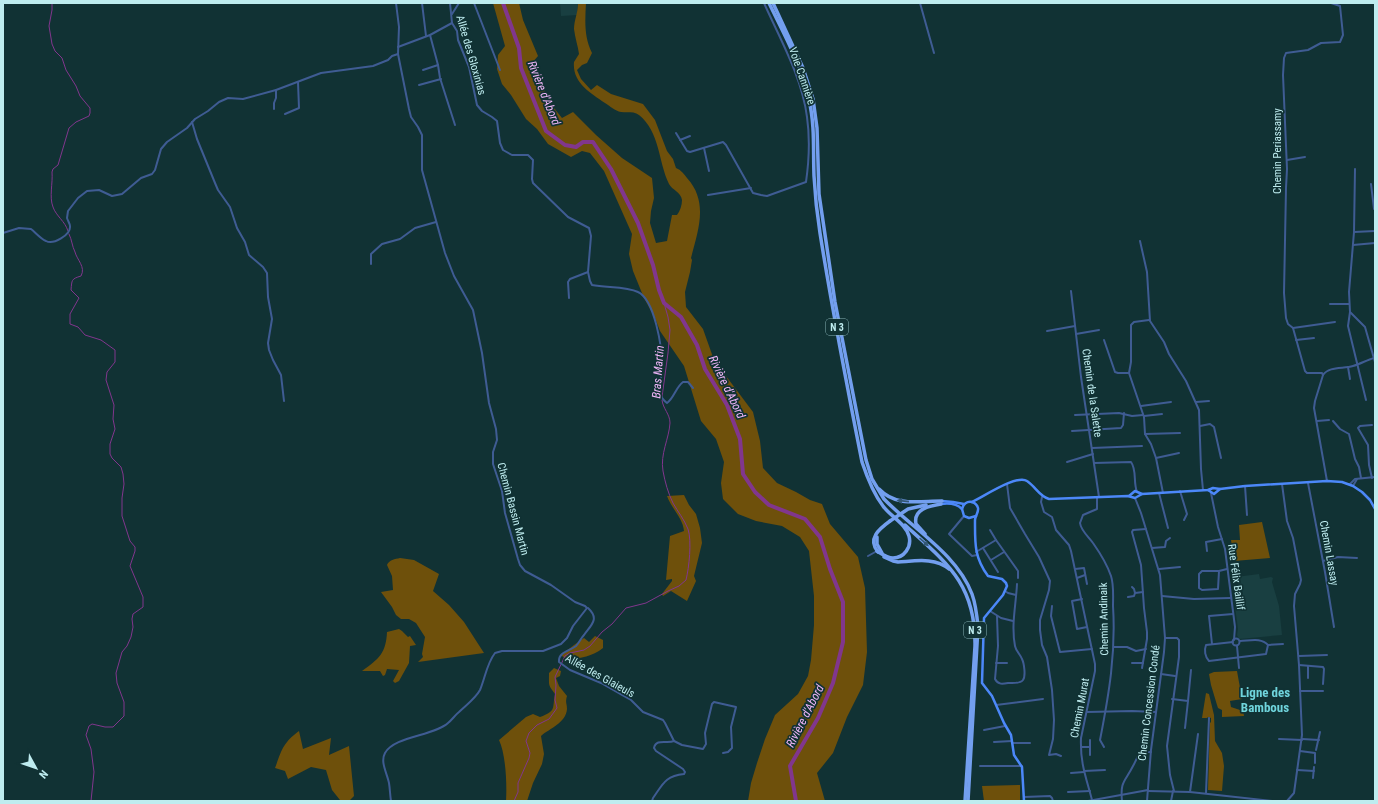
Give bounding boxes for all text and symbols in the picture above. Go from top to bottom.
street label: Allée des Gloxinias [453,14,489,96]
street label: Voie Cannière [786,46,818,106]
water label: Rivière d'Abord [525,59,563,127]
street label: Chemin Periassamy [1271,108,1284,194]
road number: N 3 [826,319,848,335]
water label: Bras Martin [649,345,667,399]
street label: Chemin de la Salette [1079,348,1105,438]
water label: Rivière d'Abord [706,353,748,421]
street label: Chemin Bassin Martin [494,461,532,557]
one-way arrow [897,497,909,504]
street label: Chemin Lassay [1317,520,1341,587]
one-way arrow [919,538,929,547]
street label: Rue Félix Baillif [1225,543,1247,611]
street label: Chemin Andinaik [1097,582,1111,656]
road number: N 3 [964,622,986,638]
street label: Chemin Concession Condé [1135,644,1163,762]
street label: Allée des Glaieuls [563,652,637,700]
street label: Chemin Murat [1068,677,1092,739]
water label: Rivière d'Abord [783,682,827,750]
district label: Ligne des Bambous [1240,685,1290,715]
north arrow [16,748,56,788]
text: N [36,767,50,781]

